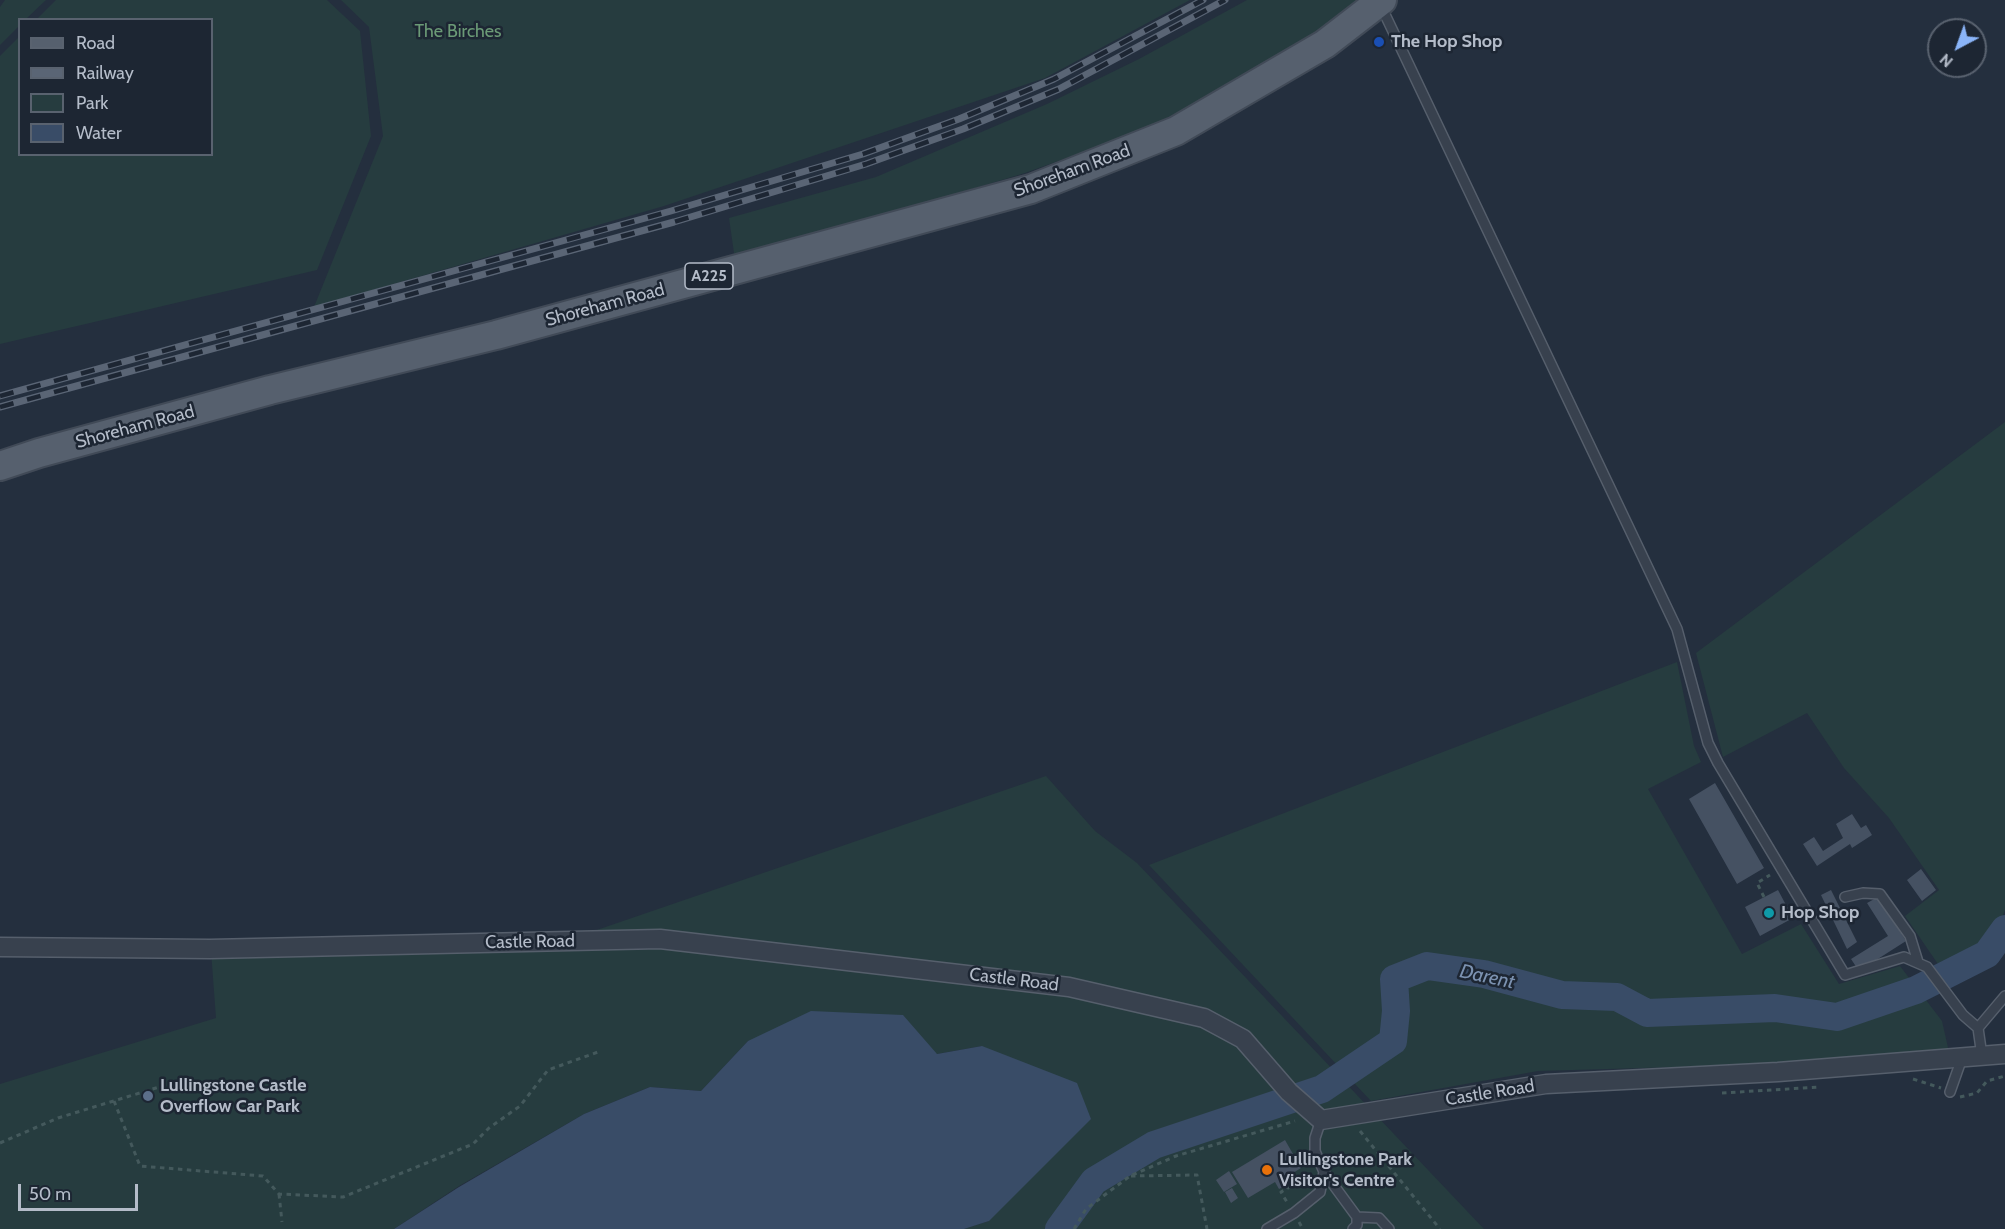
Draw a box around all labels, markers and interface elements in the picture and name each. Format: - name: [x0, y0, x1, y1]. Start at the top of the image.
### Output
- legend: [18, 18, 213, 156]
- north arrow: [1927, 18, 1987, 78]
- park label: The Birches: [414, 21, 502, 43]
- place label: The Hop Shop: [1391, 31, 1502, 53]
- text: Road: [76, 32, 115, 54]
- marker: The Hop Shop: [1372, 35, 1386, 49]
- text: N: [1936, 50, 1957, 71]
- text: Railway: [76, 62, 134, 84]
- text: Park: [76, 92, 108, 114]
- text: Water: [76, 122, 122, 144]
- street label: Shoreham Road: [1011, 140, 1133, 202]
- road number: A225: [685, 263, 733, 289]
- street label: Shoreham Road: [543, 279, 667, 331]
- street label: Shoreham Road: [73, 401, 197, 453]
- place label: Hop Shop: [1781, 902, 1859, 924]
- marker: Hop Shop: [1762, 906, 1776, 920]
- street label: Castle Road: [485, 930, 575, 954]
- water label: Darent: [1457, 959, 1517, 995]
- street label: Castle Road: [968, 964, 1060, 996]
- place label: Lullingstone Castle Overflow Car Park: [160, 1075, 307, 1118]
- street label: Castle Road: [1444, 1075, 1536, 1111]
- marker: Lullingstone Castle Overflow Car Park: [141, 1089, 155, 1103]
- place label: Lullingstone Park Visitor's Centre: [1279, 1149, 1412, 1192]
- marker: Lullingstone Park Visitor's Centre: [1260, 1163, 1274, 1177]
- scale bar: [21, 1172, 141, 1210]
- text: 50 m: [29, 1183, 71, 1205]

